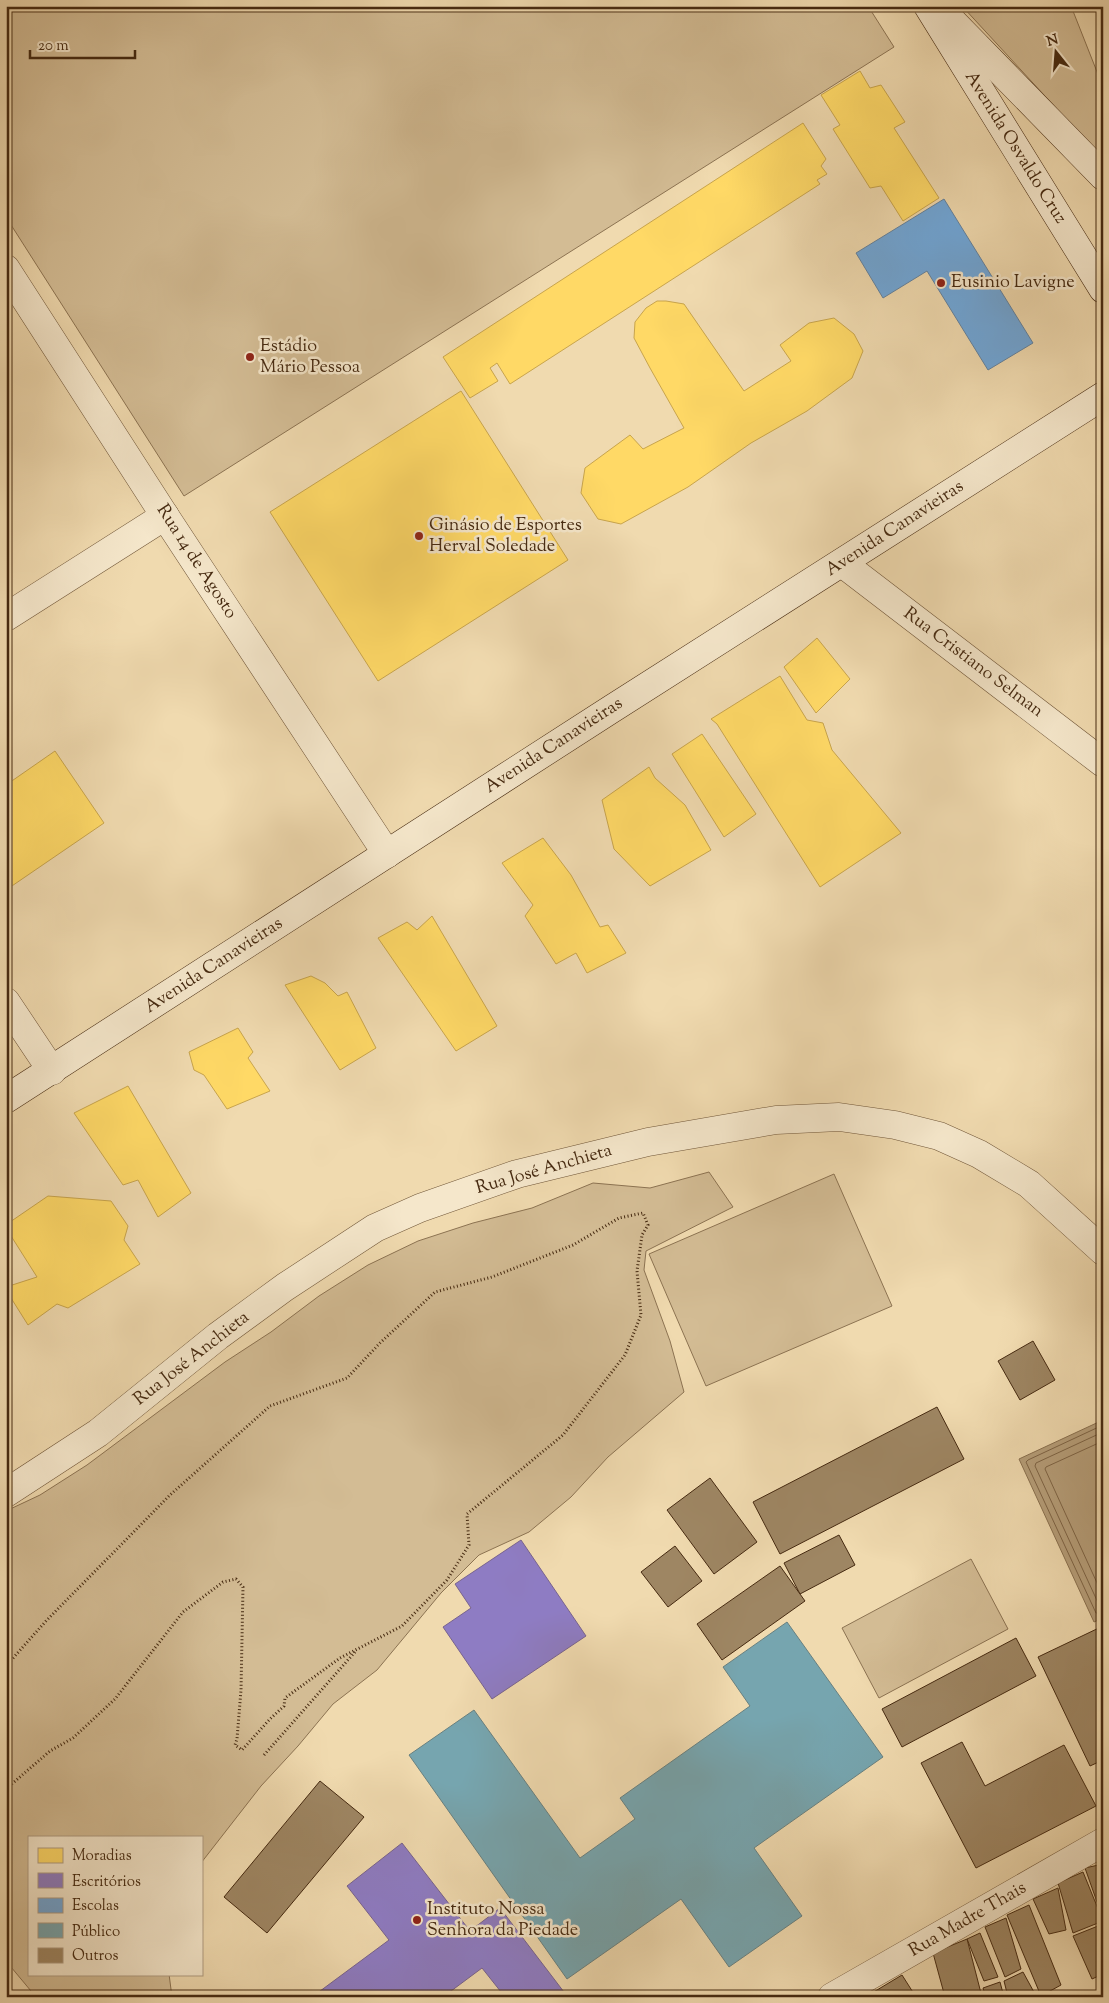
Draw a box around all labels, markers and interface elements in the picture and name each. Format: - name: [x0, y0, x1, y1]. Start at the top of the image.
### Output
- scale bar: [30, 28, 135, 60]
- north arrow: [1032, 28, 1082, 78]
- text: N: [1045, 30, 1061, 53]
- text: 20 m: [38, 36, 69, 57]
- street label: Avenida Osvaldo Cruz: [957, 67, 1073, 230]
- place label: Eusinio Lavigne: [951, 270, 1075, 296]
- marker: Eusinio Lavigne: [935, 277, 947, 289]
- place label: Estádio Mário Pessoa: [260, 334, 360, 381]
- marker: Estádio Mário Pessoa: [244, 351, 256, 363]
- street label: Avenida Canavieiras: [821, 475, 969, 583]
- street label: Rua 14 de Agosto: [149, 500, 243, 625]
- place label: Ginásio de Esportes Herval Soledade: [429, 513, 582, 560]
- marker: Ginásio de Esportes Herval Soledade: [413, 530, 425, 542]
- street label: Rua Cristiano Selman: [897, 602, 1049, 725]
- street label: Avenida Canavieiras: [480, 692, 628, 800]
- street label: Avenida Canavieiras: [140, 912, 288, 1020]
- street label: Rua José Anchieta: [473, 1138, 615, 1202]
- street label: Rua José Anchieta: [129, 1305, 255, 1413]
- legend: [28, 1836, 202, 1976]
- text: Moradias: [72, 1846, 132, 1867]
- text: Escritórios: [72, 1872, 141, 1893]
- street label: Rua Madre Thais: [904, 1876, 1032, 1964]
- text: Escolas: [72, 1896, 119, 1917]
- place label: Instituto Nossa Senhora da Piedade: [427, 1897, 578, 1944]
- marker: Instituto Nossa Senhora da Piedade: [411, 1914, 423, 1926]
- text: Público: [72, 1922, 120, 1943]
- text: Outros: [72, 1946, 118, 1967]

